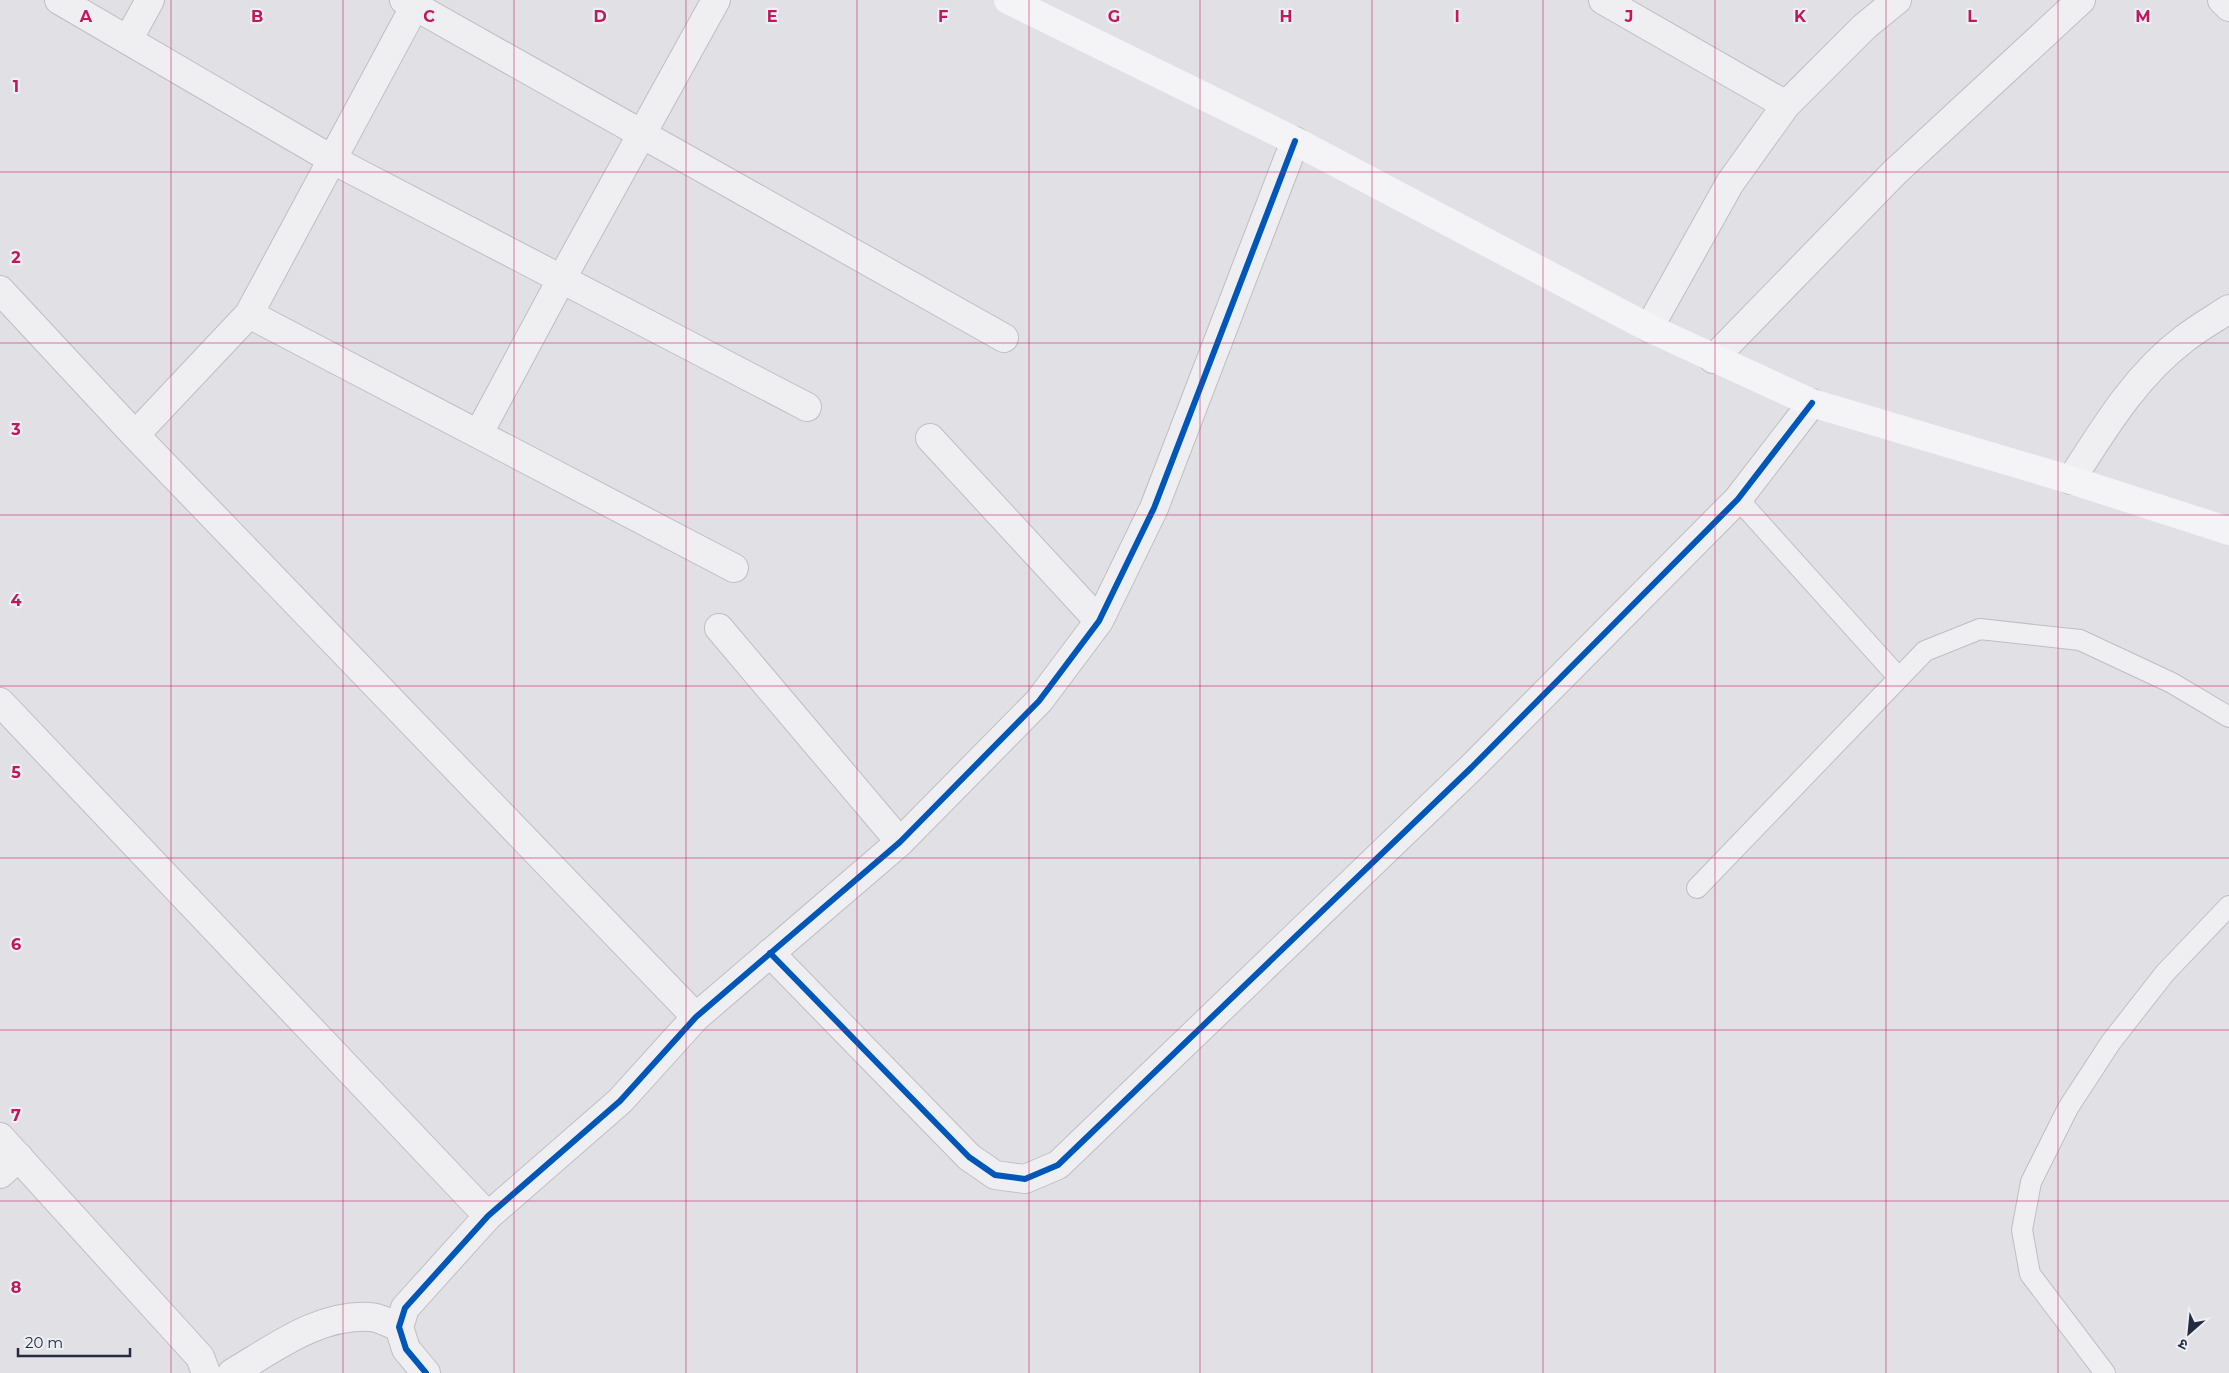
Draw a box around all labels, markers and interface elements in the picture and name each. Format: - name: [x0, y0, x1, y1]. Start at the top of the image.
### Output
- text: A: [79, 7, 93, 26]
- text: B: [251, 7, 263, 26]
- text: C: [423, 7, 435, 26]
- text: D: [593, 7, 607, 26]
- text: E: [767, 7, 777, 26]
- text: F: [938, 7, 948, 26]
- text: G: [1108, 7, 1120, 26]
- text: H: [1280, 7, 1292, 26]
- text: I: [1454, 7, 1460, 26]
- text: J: [1624, 7, 1633, 26]
- text: K: [1794, 7, 1807, 26]
- text: L: [1967, 7, 1977, 26]
- text: M: [2135, 7, 2151, 26]
- text: 1: [13, 77, 19, 96]
- text: 2: [11, 248, 21, 267]
- text: 3: [10, 420, 21, 439]
- text: 4: [10, 591, 22, 610]
- text: 5: [11, 763, 21, 782]
- text: 6: [11, 935, 21, 954]
- text: 7: [11, 1106, 21, 1125]
- text: 8: [11, 1278, 21, 1297]
- north arrow: [2164, 1308, 2214, 1358]
- scale bar: [18, 1326, 130, 1358]
- text: 20 m: [25, 1333, 63, 1352]
- text: उ: [2175, 1334, 2191, 1354]

